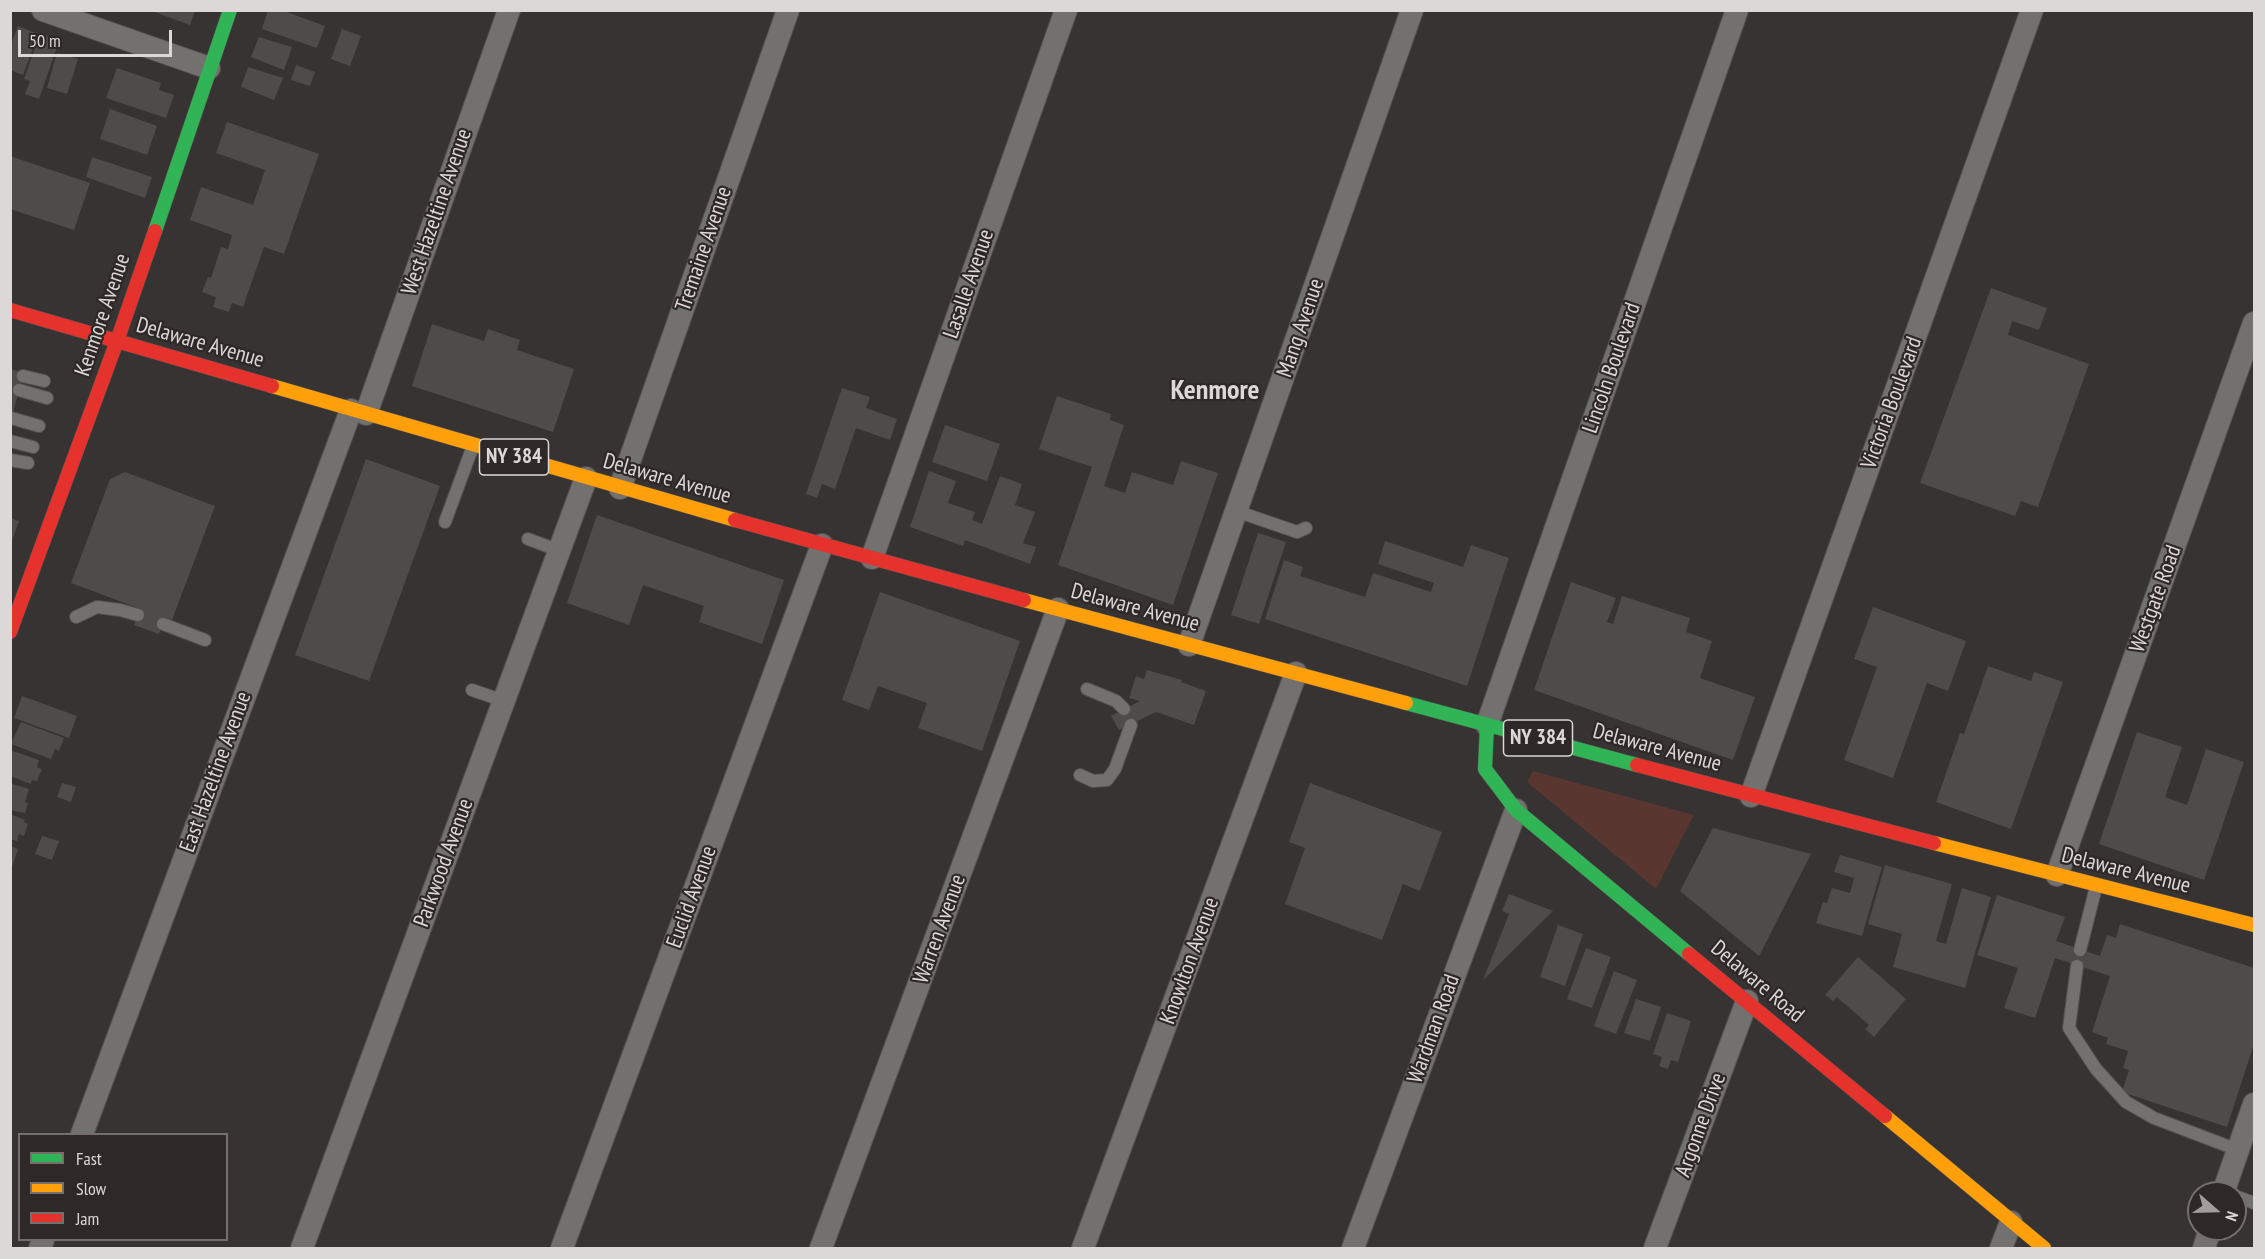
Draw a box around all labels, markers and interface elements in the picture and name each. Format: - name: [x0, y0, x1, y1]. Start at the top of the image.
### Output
- scale bar: [21, 18, 176, 56]
- text: 50 m: [29, 29, 61, 52]
- street label: West Hazeltine Avenue: [396, 126, 478, 298]
- street label: Tremaine Avenue: [670, 183, 738, 315]
- street label: Lasalle Avenue: [938, 226, 1000, 342]
- street label: Kenmore Avenue: [70, 250, 136, 380]
- street label: Mang Avenue: [1272, 275, 1330, 381]
- street label: Lincoln Boulevard: [1577, 299, 1647, 437]
- street label: Delaware Avenue: [133, 312, 267, 374]
- street label: Victoria Boulevard: [1856, 333, 1928, 473]
- district label: Kenmore: [1170, 374, 1260, 408]
- road number: NY 384: [480, 439, 548, 475]
- street label: Delaware Avenue: [600, 448, 734, 510]
- street label: Westgate Road: [2124, 542, 2188, 656]
- street label: Delaware Avenue: [1068, 578, 1202, 638]
- street label: East Hazeltine Avenue: [175, 688, 257, 856]
- street label: Delaware Avenue: [1590, 718, 1724, 778]
- road number: NY 384: [1504, 720, 1572, 756]
- street label: Parkwood Avenue: [409, 795, 479, 931]
- street label: Euclid Avenue: [661, 842, 723, 952]
- street label: Delaware Avenue: [2059, 842, 2193, 900]
- street label: Warren Avenue: [908, 871, 972, 987]
- street label: Knowlton Avenue: [1155, 894, 1225, 1028]
- street label: Delaware Road: [1705, 935, 1809, 1029]
- street label: Wardman Road: [1402, 971, 1466, 1087]
- street label: Argonne Drive: [1670, 1070, 1732, 1180]
- legend: [18, 1133, 228, 1241]
- text: Fast: [76, 1147, 102, 1170]
- text: Slow: [76, 1177, 106, 1200]
- north arrow: [2187, 1181, 2247, 1241]
- text: Jam: [76, 1207, 99, 1230]
- text: N: [2221, 1209, 2243, 1224]

